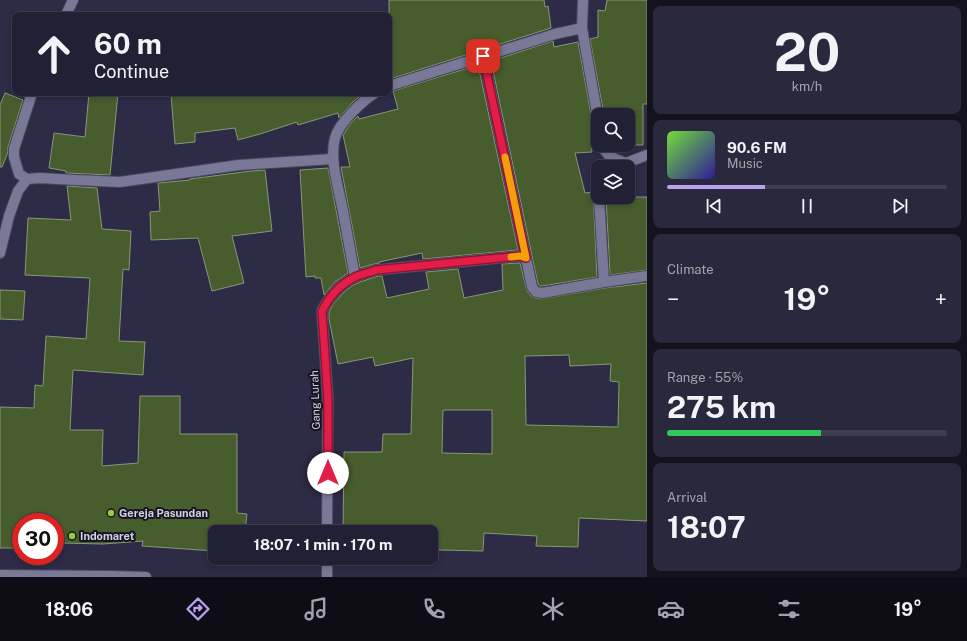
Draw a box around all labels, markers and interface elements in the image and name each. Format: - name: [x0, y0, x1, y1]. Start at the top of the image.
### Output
- text: 20: [774, 22, 840, 83]
- text: 60 m: [94, 27, 162, 60]
- icon: ahead: [28, 28, 80, 80]
- pin: [466, 39, 500, 73]
- icon: arrive: [472, 45, 494, 67]
- text: Continue: [94, 61, 169, 82]
- text: km/h: [792, 79, 822, 94]
- map controls: [591, 108, 635, 204]
- button: search: [591, 108, 635, 152]
- text: 90.6 FM: [727, 139, 787, 156]
- text: Music: [727, 156, 763, 171]
- button: layers: [591, 160, 635, 204]
- icon: previous: [703, 195, 725, 217]
- icon: pause: [796, 195, 818, 217]
- icon: next: [889, 195, 911, 217]
- text: Climate: [667, 262, 714, 277]
- text: 19°: [784, 281, 830, 317]
- text: −: [667, 286, 679, 312]
- text: +: [935, 286, 947, 312]
- street label: Gang Lurah: [308, 370, 322, 430]
- text: Range · 55%: [667, 370, 743, 385]
- text: 275 km: [667, 389, 776, 425]
- position arrow: [307, 452, 349, 494]
- text: Arrival: [667, 490, 707, 505]
- place label: Gereja Pasundan: [119, 507, 208, 519]
- marker: Gereja Pasundan: [106, 508, 116, 518]
- text: 18:07: [667, 509, 746, 545]
- speed limit sign: 30: [12, 513, 64, 565]
- place label: Indomaret: [80, 530, 135, 542]
- marker: Indomaret: [67, 531, 77, 541]
- text: 18:07 · 1 min · 170 m: [254, 536, 392, 553]
- icon: directions: [184, 595, 212, 623]
- icon: music: [302, 595, 330, 623]
- icon: phone: [420, 595, 448, 623]
- icon: climate: [539, 595, 567, 623]
- icon: car: [657, 595, 685, 623]
- icon: filters: [775, 595, 803, 623]
- text: 18:06: [45, 599, 93, 620]
- text: 19°: [894, 599, 922, 620]

